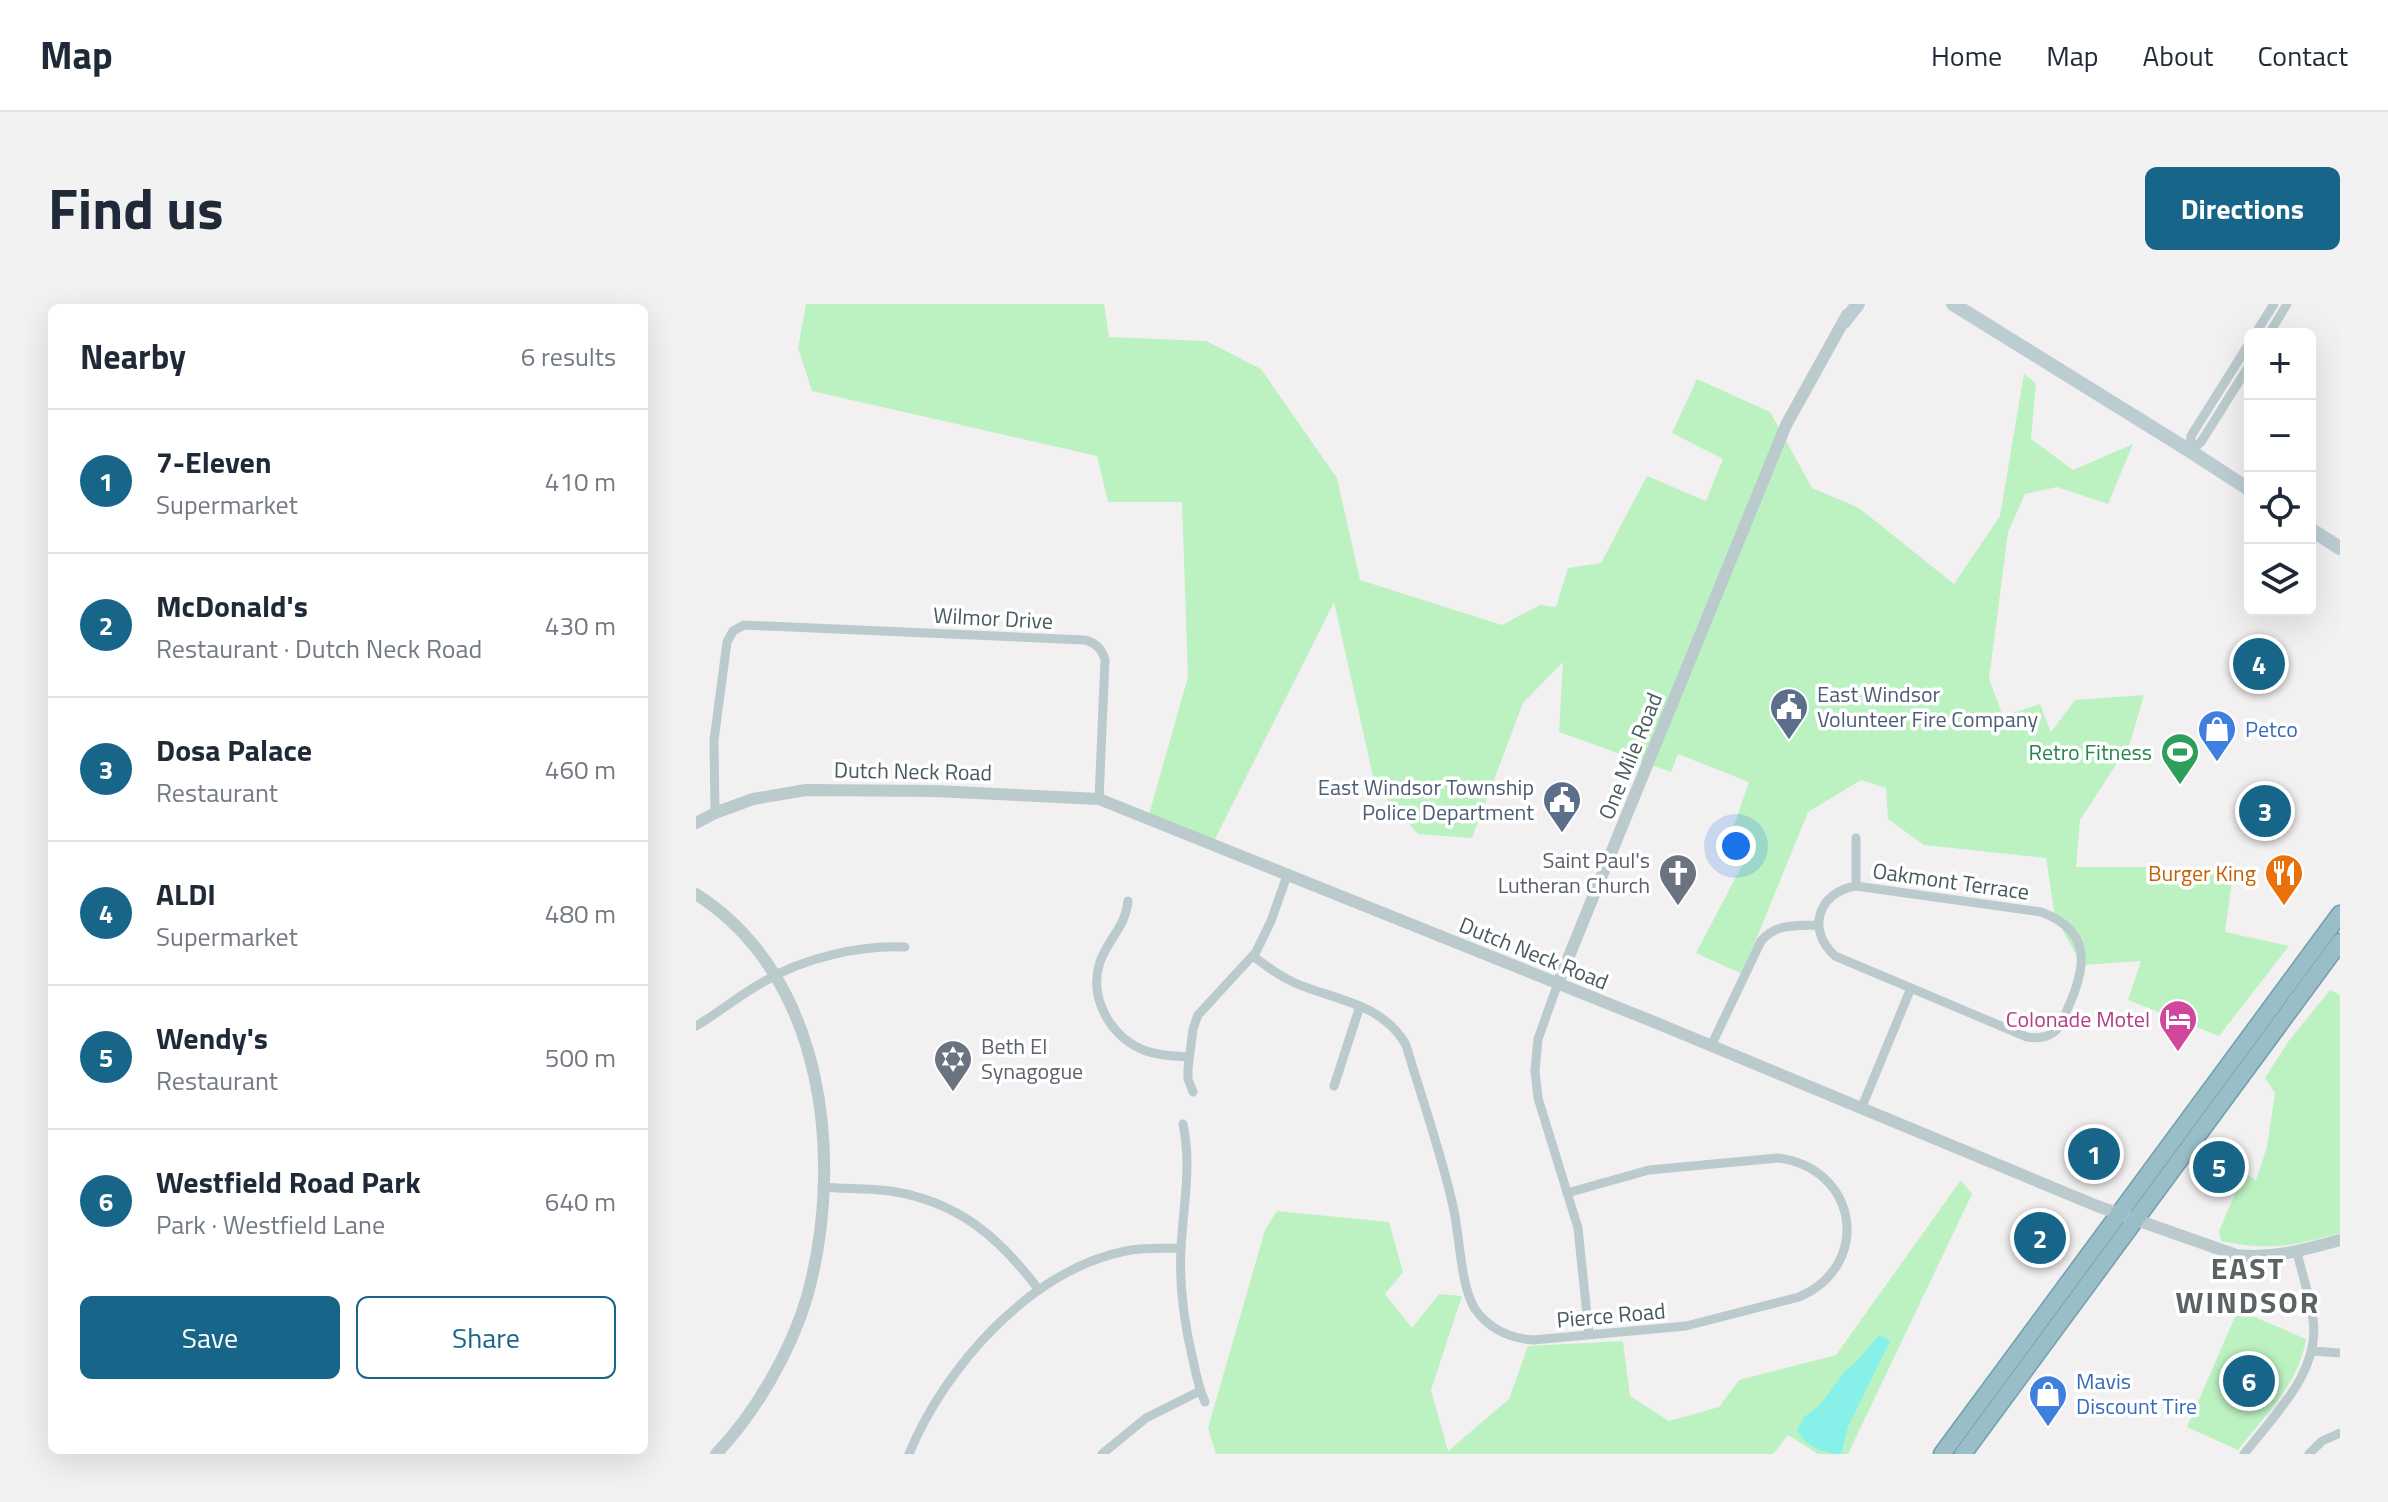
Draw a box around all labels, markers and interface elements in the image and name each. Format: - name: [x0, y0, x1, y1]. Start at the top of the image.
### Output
- text: Map: [40, 26, 113, 84]
- text: Home: [1931, 34, 2002, 77]
- text: Map: [2046, 34, 2099, 77]
- text: About: [2143, 34, 2213, 77]
- text: Contact: [2257, 34, 2348, 77]
- text: Find us: [48, 166, 224, 251]
- button: Directions: [2145, 167, 2340, 250]
- map controls: [2244, 328, 2316, 616]
- button: +: [2244, 328, 2316, 400]
- text: Nearby: [80, 330, 186, 382]
- text: 6 results: [521, 337, 616, 376]
- button: −: [2244, 400, 2316, 472]
- text: 7-Eleven: [156, 439, 272, 485]
- text: 1: [99, 462, 113, 501]
- text: 410 m: [545, 462, 616, 501]
- button: locate: [2244, 472, 2316, 544]
- text: Supermarket: [156, 485, 298, 524]
- button: layers: [2244, 544, 2316, 616]
- text: McDonald's: [156, 583, 308, 629]
- street label: Wilmor Drive: [932, 598, 1054, 638]
- text: 2: [99, 606, 113, 645]
- text: 430 m: [545, 606, 616, 645]
- text: Restaurant · Dutch Neck Road: [156, 629, 482, 668]
- pin: 4: [2233, 634, 2285, 694]
- place label: East Windsor Volunteer Fire Company: [1817, 677, 2038, 736]
- public building icon: East Windsor Volunteer Fire Company: [1768, 686, 1810, 741]
- street label: One Mile Road: [1589, 687, 1671, 825]
- shop icon: Petco: [2196, 708, 2238, 763]
- place label: Petco: [2245, 712, 2298, 746]
- text: Dosa Palace: [156, 727, 312, 773]
- sports icon: Retro Fitness: [2159, 731, 2201, 786]
- place label: Retro Fitness: [2029, 735, 2152, 769]
- text: 3: [99, 750, 113, 789]
- text: 460 m: [545, 750, 616, 789]
- street label: Dutch Neck Road: [834, 753, 992, 789]
- place label: East Windsor Township Police Department: [1318, 770, 1534, 829]
- text: Restaurant: [156, 773, 278, 812]
- public building icon: East Windsor Township Police Department: [1541, 779, 1583, 834]
- pin: 3: [2239, 781, 2291, 841]
- your location: [1716, 826, 1756, 866]
- place label: Saint Paul's Lutheran Church: [1498, 843, 1650, 902]
- church icon: Saint Paul's Lutheran Church: [1657, 852, 1699, 907]
- restaurant icon: Burger King: [2263, 852, 2305, 907]
- street label: Oakmont Terrace: [1870, 853, 2032, 909]
- place label: Burger King: [2148, 856, 2256, 890]
- text: ALDI: [156, 871, 216, 917]
- text: 4: [99, 894, 113, 933]
- text: 480 m: [545, 894, 616, 933]
- street label: Dutch Neck Road: [1454, 908, 1614, 998]
- text: Supermarket: [156, 917, 298, 956]
- hotel icon: Colonade Motel: [2157, 998, 2199, 1053]
- place label: Colonade Motel: [2006, 1002, 2150, 1036]
- text: Wendy's: [156, 1015, 268, 1061]
- place label: Beth El Synagogue: [981, 1029, 1083, 1088]
- text: 5: [99, 1038, 113, 1077]
- text: 500 m: [545, 1038, 616, 1077]
- synagogue icon: Beth El Synagogue: [932, 1038, 974, 1093]
- text: Restaurant: [156, 1061, 278, 1100]
- pin: 1: [2068, 1124, 2120, 1184]
- pin: 5: [2193, 1137, 2245, 1197]
- text: Westfield Road Park: [156, 1159, 421, 1205]
- text: 6: [99, 1182, 113, 1221]
- text: 640 m: [545, 1182, 616, 1221]
- text: Park · Westfield Lane: [156, 1205, 385, 1244]
- pin: 2: [2014, 1208, 2066, 1268]
- district label: EAST WINDSOR: [2176, 1245, 2320, 1325]
- street label: Pierce Road: [1555, 1293, 1667, 1337]
- button: Save: [80, 1296, 340, 1379]
- button: Share: [356, 1296, 616, 1379]
- pin: 6: [2223, 1351, 2275, 1411]
- place label: Mavis Discount Tire: [2076, 1364, 2197, 1423]
- shop icon: Mavis Discount Tire: [2027, 1373, 2069, 1428]

